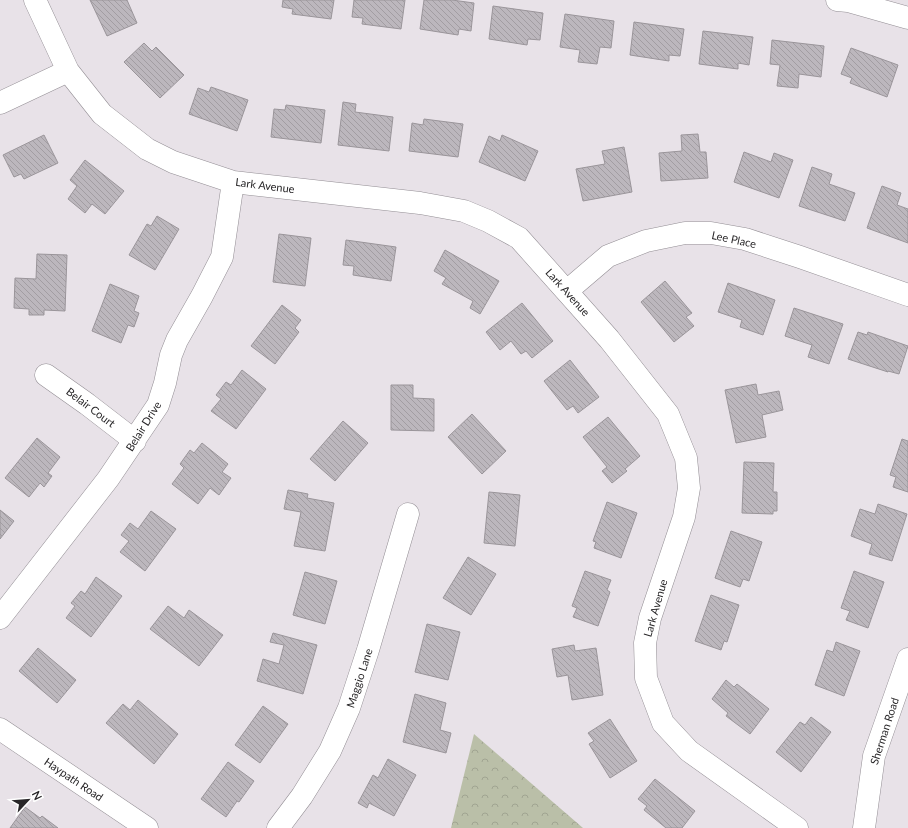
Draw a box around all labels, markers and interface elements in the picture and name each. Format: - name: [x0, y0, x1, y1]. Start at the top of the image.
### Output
- street label: Lark Avenue: [235, 175, 296, 195]
- street label: Lee Place: [711, 228, 758, 250]
- street label: Lark Avenue: [543, 266, 593, 319]
- street label: Belair Court: [64, 384, 118, 430]
- street label: Belair Drive: [123, 398, 164, 453]
- street label: Lark Avenue: [641, 577, 670, 638]
- street label: Maggio Lane: [343, 646, 375, 709]
- street label: Sherman Road: [867, 696, 901, 766]
- street label: Haypath Road: [42, 755, 106, 803]
- north arrow: [8, 780, 48, 820]
- text: N: [30, 789, 45, 802]

